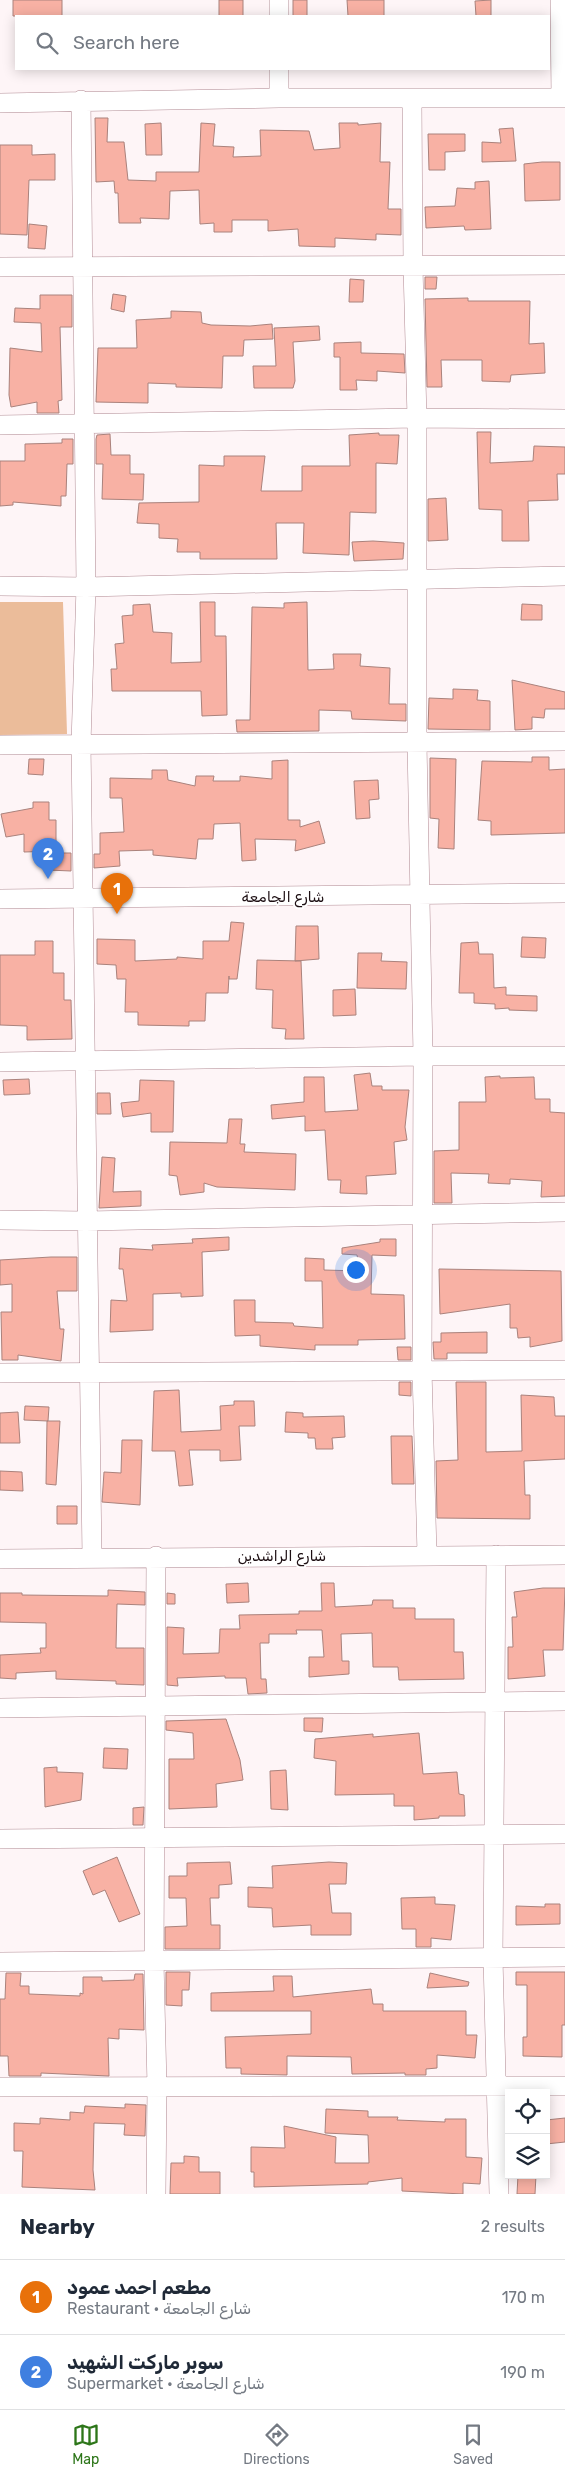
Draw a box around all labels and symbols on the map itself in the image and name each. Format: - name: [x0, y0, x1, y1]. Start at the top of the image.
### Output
- pin: 2: [32, 838, 64, 879]
- pin: 1: [101, 873, 133, 914]
- street label: شارع الجامعة: [242, 888, 324, 908]
- your location: [343, 1257, 369, 1283]
- street label: شارع الراشدين: [238, 1547, 326, 1567]

